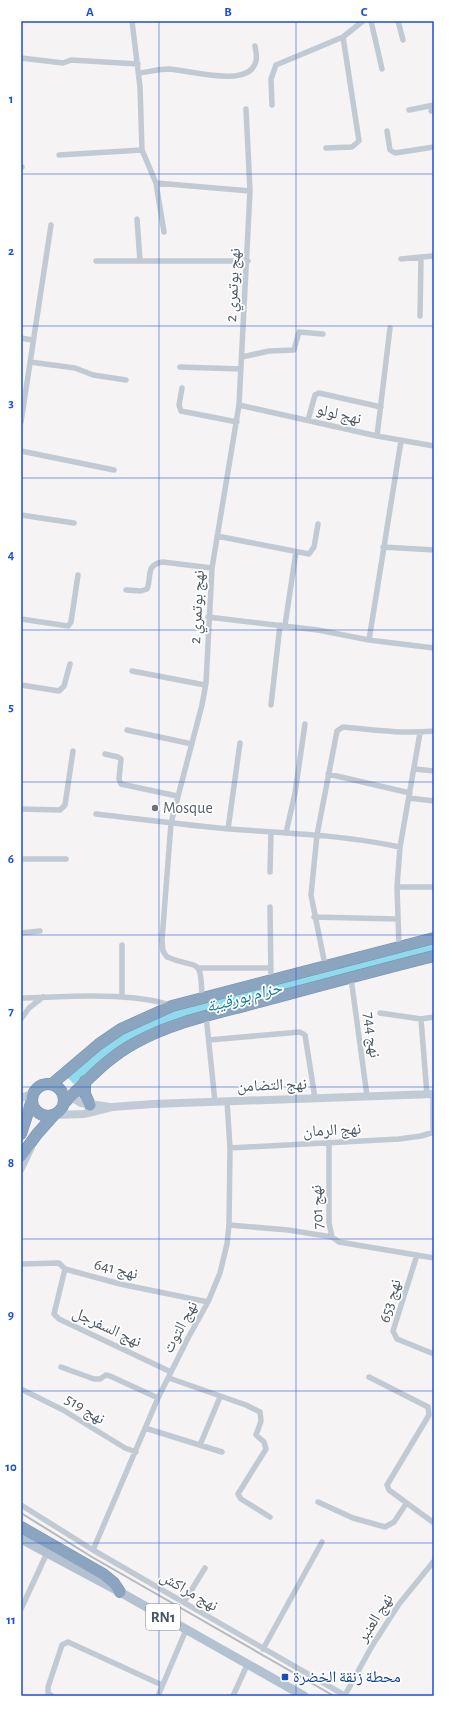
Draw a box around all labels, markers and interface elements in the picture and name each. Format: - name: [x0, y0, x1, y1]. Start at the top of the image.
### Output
- text: A: [86, 6, 94, 19]
- text: B: [224, 6, 232, 19]
- text: C: [361, 6, 368, 19]
- text: 1: [9, 93, 13, 106]
- text: 2: [8, 245, 14, 258]
- street label: نهج بوتمري 2: [223, 248, 247, 323]
- text: 3: [8, 397, 14, 410]
- street label: نهج لولو: [315, 401, 363, 429]
- text: 4: [8, 549, 15, 562]
- street label: نهج بوتمري 2: [187, 570, 211, 645]
- text: 5: [8, 701, 14, 714]
- place label: Mosque: [163, 800, 213, 816]
- marker: Mosque: [150, 803, 160, 813]
- text: 6: [8, 853, 14, 866]
- water label: حزام بورقيبة: [204, 978, 286, 1018]
- text: 7: [8, 1005, 14, 1018]
- street label: نهج 744: [359, 1011, 383, 1059]
- street label: نهج التضامن: [237, 1076, 307, 1096]
- street label: نهج الرمان: [303, 1120, 362, 1142]
- text: 8: [8, 1157, 14, 1170]
- street label: نهج 701: [308, 1184, 328, 1230]
- street label: نهج 641: [92, 1256, 139, 1284]
- street label: نهج 653: [376, 1277, 406, 1325]
- street label: نهج التوت: [160, 1298, 202, 1357]
- street label: نهج السفرجل: [69, 1304, 144, 1352]
- text: 9: [8, 1309, 14, 1322]
- street label: نهج 519: [61, 1391, 108, 1429]
- text: 10: [5, 1461, 17, 1474]
- street label: نهج مراكش: [156, 1568, 221, 1616]
- street label: نهج العنبر: [354, 1591, 398, 1647]
- road number: RN1: [146, 1604, 180, 1630]
- text: 11: [6, 1614, 16, 1627]
- place label: محطة زنقة الخضرة: [293, 1669, 401, 1686]
- marker: محطة زنقة الخضرة: [280, 1672, 290, 1682]

